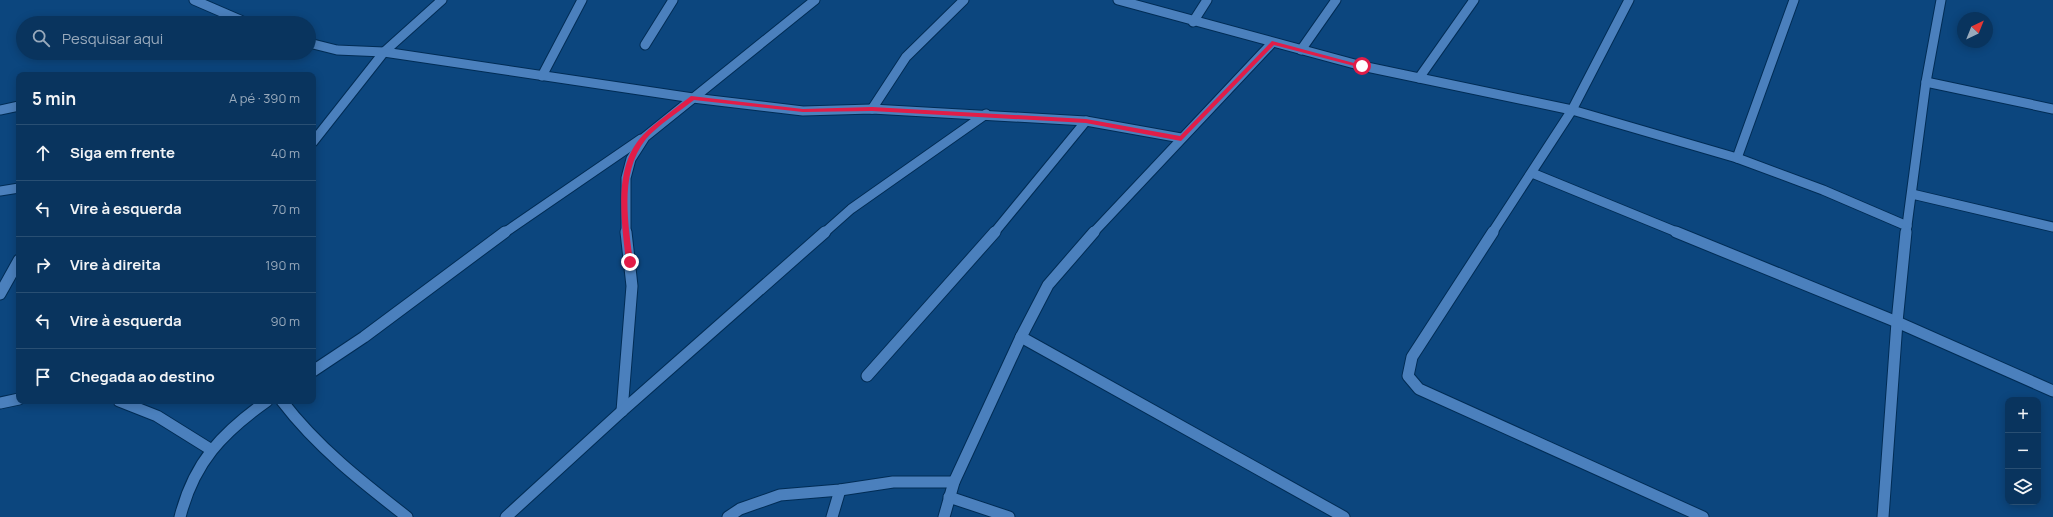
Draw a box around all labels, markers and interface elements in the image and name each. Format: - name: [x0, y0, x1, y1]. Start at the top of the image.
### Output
- north arrow: [1957, 12, 1993, 48]
- search box: [16, 16, 316, 60]
- icon: search: [30, 27, 52, 49]
- text: Pesquisar aqui: [62, 28, 163, 49]
- route start: [1353, 57, 1371, 75]
- text: 5 min: [32, 87, 76, 110]
- text: A pé · 390 m: [229, 89, 300, 107]
- icon: ahead: [32, 142, 54, 164]
- text: Siga em frente: [70, 142, 175, 163]
- text: 40 m: [271, 144, 300, 162]
- icon: left: [32, 198, 54, 220]
- text: Vire à esquerda: [70, 198, 182, 219]
- text: 70 m: [272, 200, 300, 218]
- route end: [621, 253, 639, 271]
- icon: right: [32, 254, 54, 276]
- text: Vire à direita: [70, 254, 161, 275]
- text: 190 m: [265, 256, 300, 274]
- icon: left: [32, 310, 54, 332]
- text: Vire à esquerda: [70, 310, 182, 331]
- text: 90 m: [270, 312, 300, 330]
- icon: arrive: [32, 366, 54, 388]
- text: Chegada ao destino: [70, 366, 215, 387]
- map controls: [2005, 397, 2041, 505]
- button: +: [2005, 397, 2041, 433]
- button: −: [2005, 433, 2041, 469]
- button: layers: [2005, 469, 2041, 505]

